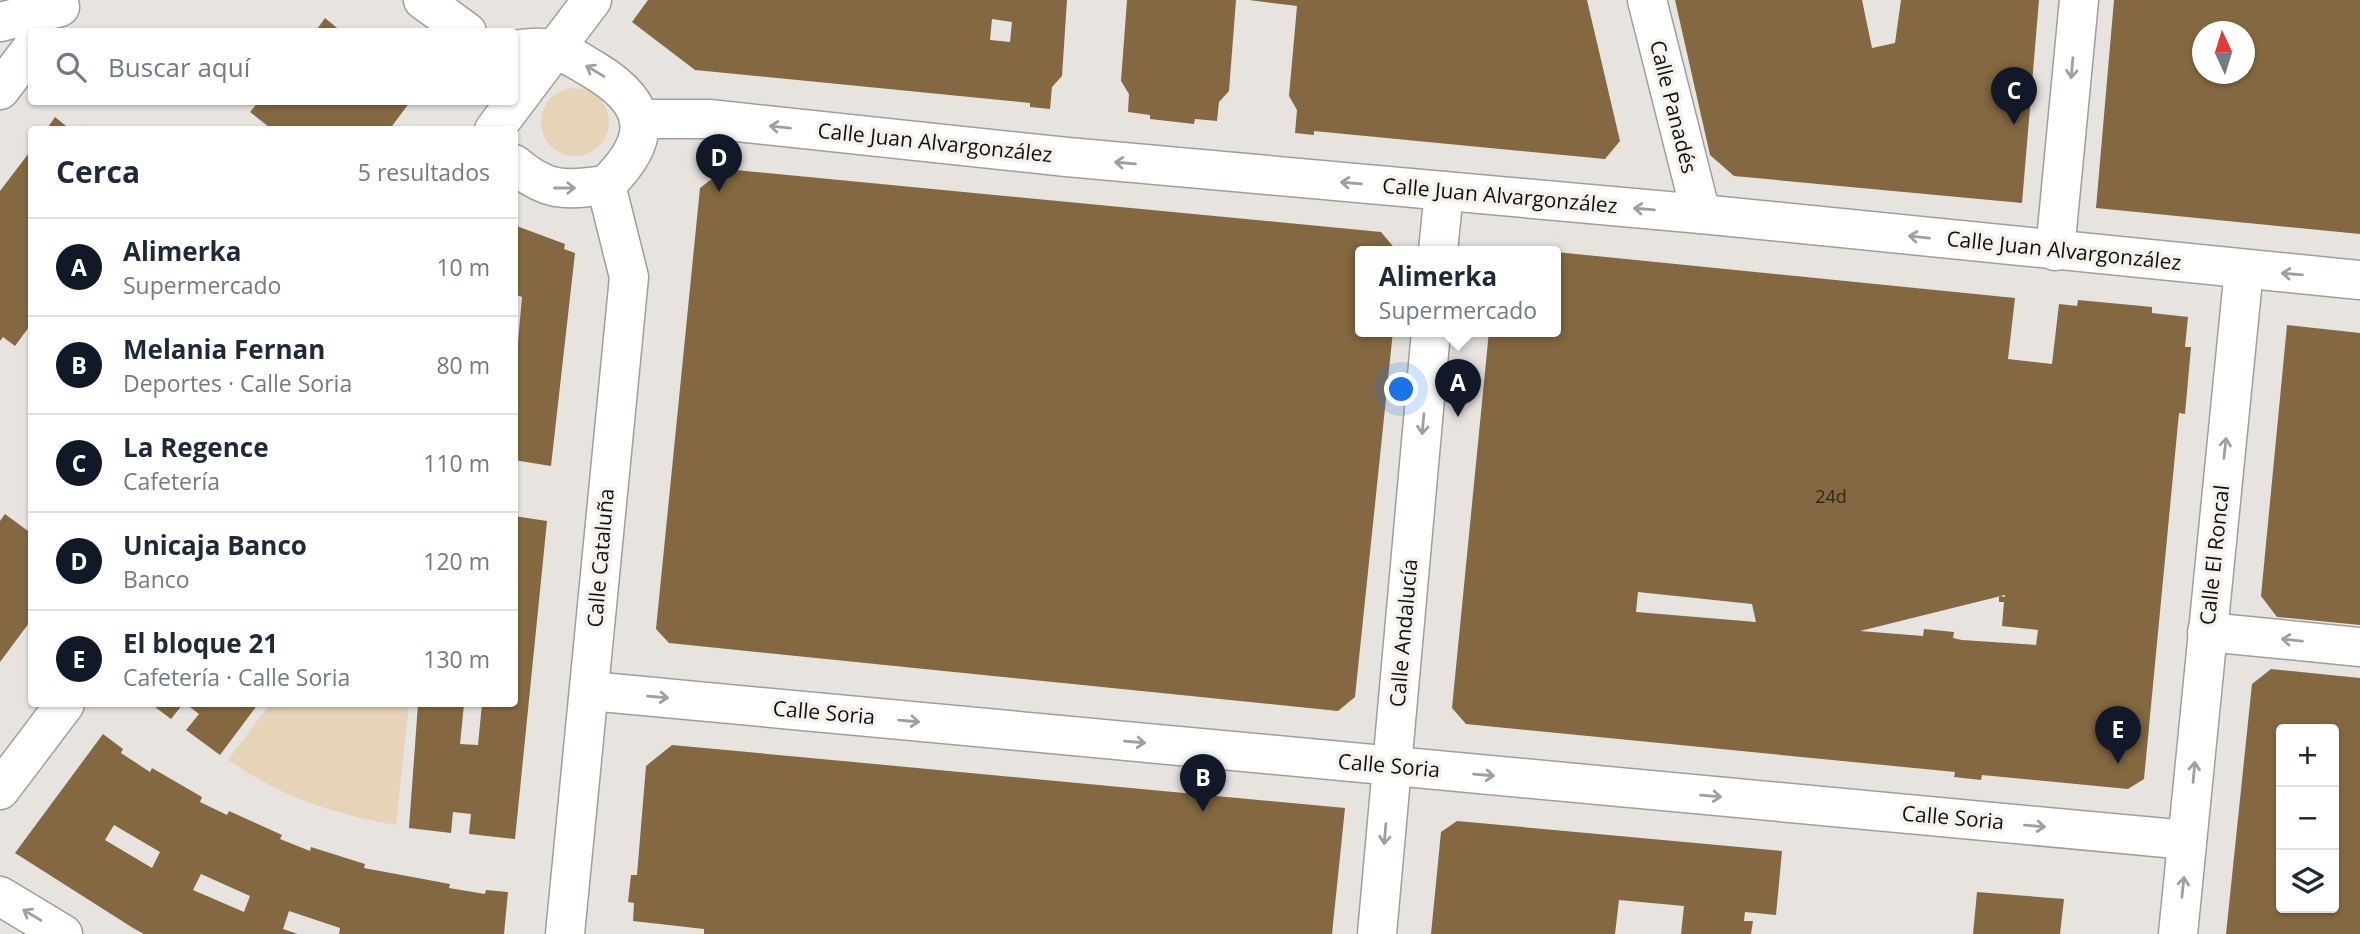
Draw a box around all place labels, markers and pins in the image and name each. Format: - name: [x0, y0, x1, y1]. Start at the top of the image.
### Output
- pin: C: [1991, 67, 2037, 125]
- pin: D: [696, 134, 742, 192]
- pin: A: [1435, 359, 1481, 417]
- pin: E: [2095, 706, 2141, 764]
- pin: B: [1180, 754, 1226, 812]

